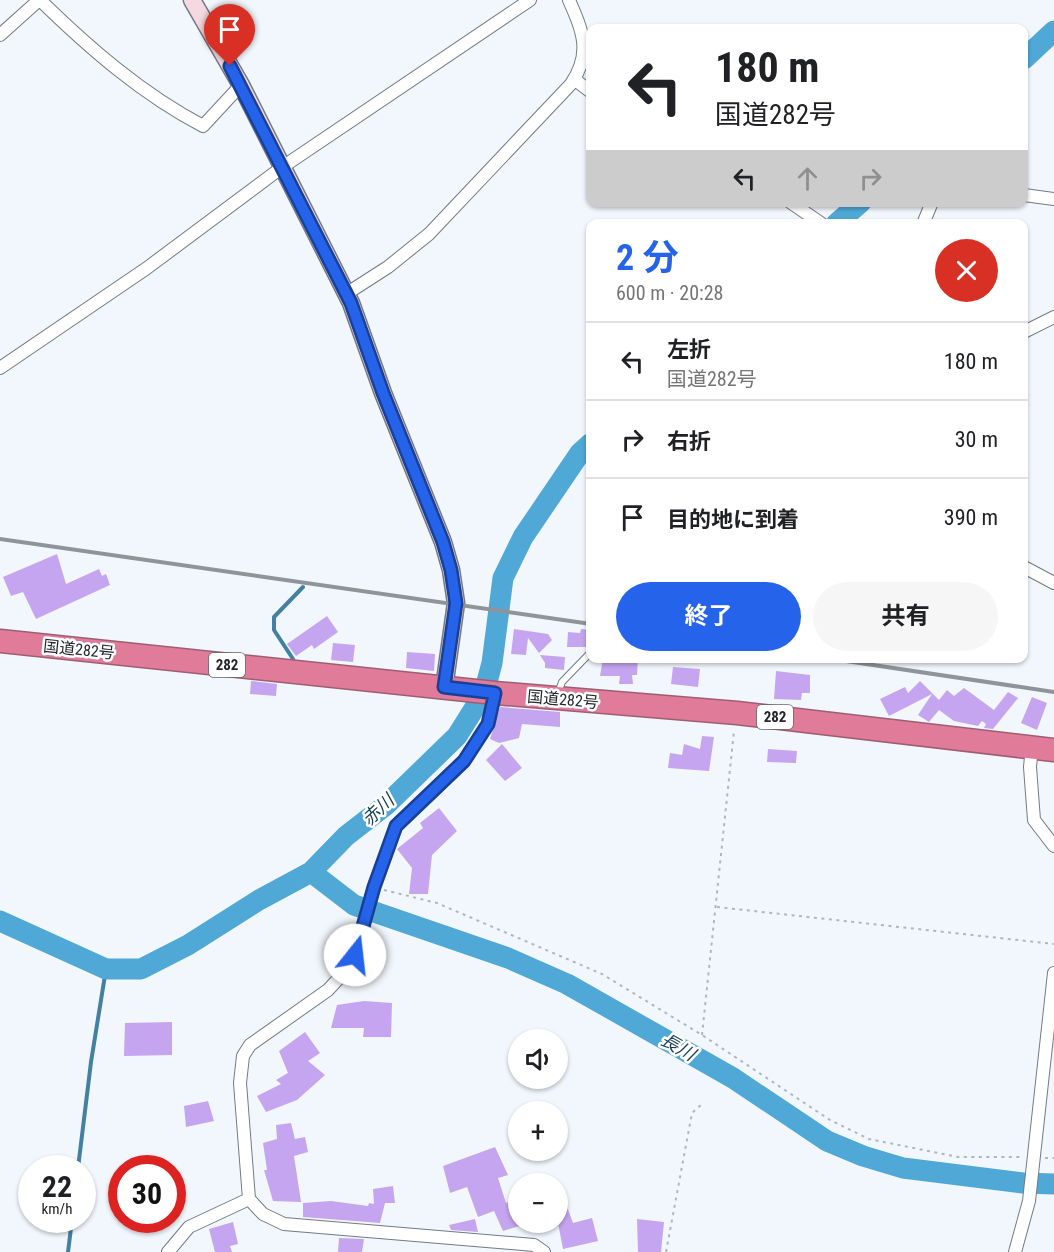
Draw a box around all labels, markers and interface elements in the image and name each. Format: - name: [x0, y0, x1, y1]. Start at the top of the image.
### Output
- pin: [204, 4, 255, 66]
- icon: arrive: [213, 13, 246, 46]
- text: 180 m: [715, 43, 820, 92]
- icon: left: [616, 48, 694, 126]
- text: 国道282号: [715, 99, 836, 131]
- icon: left: [728, 162, 761, 195]
- icon: ahead: [791, 162, 824, 195]
- icon: right: [854, 162, 887, 195]
- text: 2 分: [616, 237, 679, 279]
- button: close: [935, 239, 998, 302]
- text: 600 m · 20:28: [616, 281, 723, 305]
- text: 左折: [667, 337, 711, 362]
- icon: left: [616, 345, 649, 378]
- text: 180 m: [944, 349, 998, 374]
- text: 国道282号: [667, 367, 757, 391]
- icon: right: [616, 423, 649, 456]
- text: 30 m: [955, 427, 998, 452]
- text: 右折: [667, 429, 711, 454]
- icon: arrive: [616, 501, 649, 534]
- text: 390 m: [944, 505, 998, 530]
- text: 目的地に到着: [667, 507, 799, 532]
- button: 終了: [616, 582, 801, 651]
- button: 共有: [813, 582, 998, 651]
- street label: 国道282号: [42, 636, 116, 663]
- road number: 282: [209, 653, 245, 677]
- street label: 国道282号: [526, 687, 599, 712]
- road number: 282: [757, 705, 793, 729]
- water label: 赤川: [357, 788, 399, 830]
- position arrow: [323, 923, 387, 987]
- water label: 長川: [657, 1028, 701, 1066]
- map controls: [508, 1029, 568, 1233]
- button: sound: [508, 1029, 568, 1089]
- button: +: [508, 1101, 568, 1161]
- speed limit sign: 30: [108, 1155, 186, 1233]
- text: 22: [42, 1169, 72, 1204]
- button: −: [508, 1173, 568, 1233]
- text: km/h: [42, 1200, 72, 1218]

